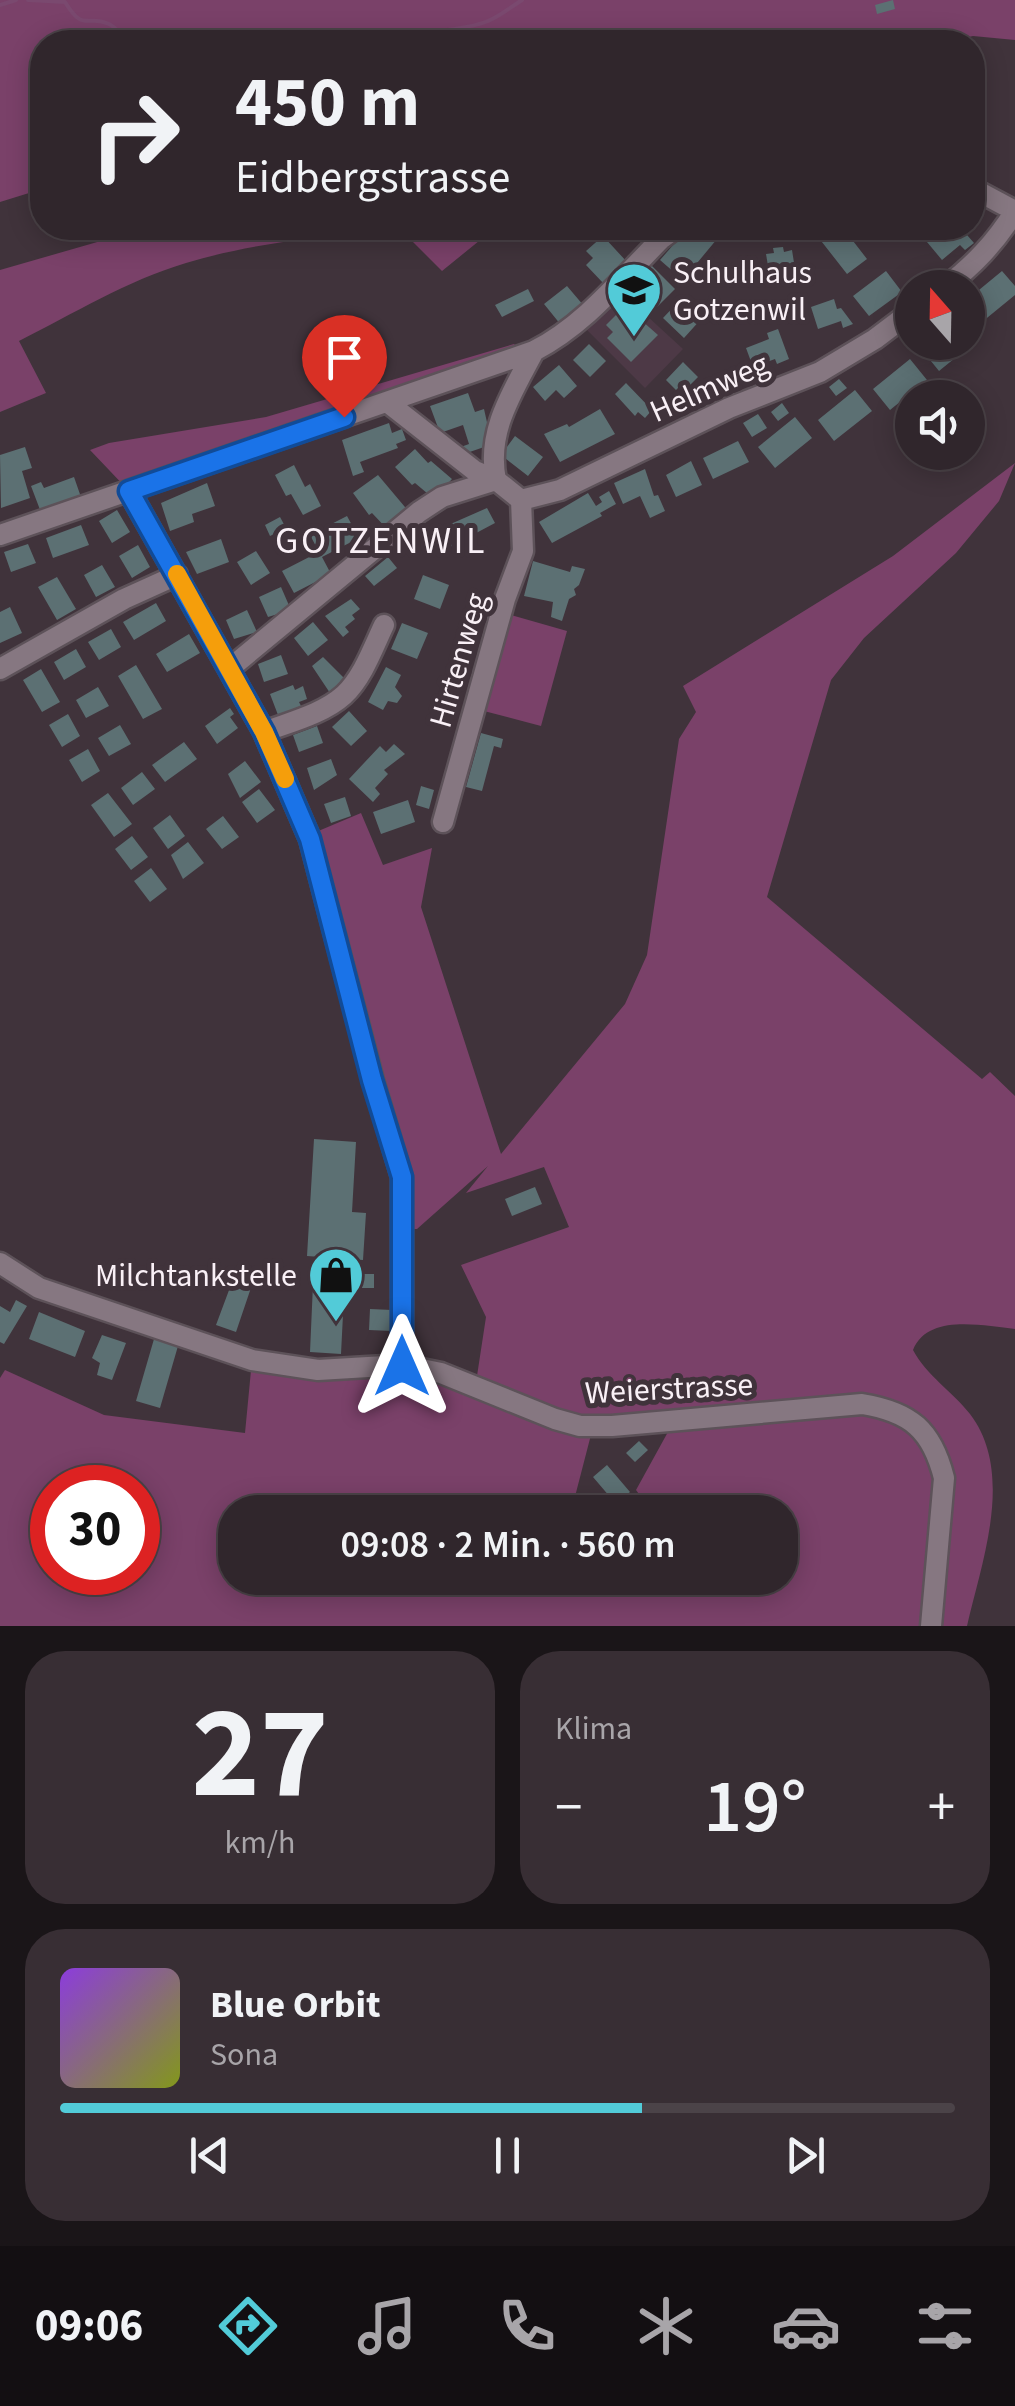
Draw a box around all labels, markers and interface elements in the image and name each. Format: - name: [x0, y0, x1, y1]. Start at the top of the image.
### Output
- text: 450 m: [235, 53, 420, 153]
- icon: right: [70, 70, 200, 200]
- text: Eidbergstrasse: [235, 146, 510, 210]
- place label: Schulhaus Gotzenwil: [673, 250, 812, 333]
- school or university icon: Schulhaus Gotzenwil: [604, 260, 664, 339]
- north arrow: [895, 270, 985, 360]
- map controls: [895, 270, 985, 470]
- pin: [302, 315, 387, 418]
- icon: arrive: [317, 330, 372, 385]
- street label: Helmweg: [642, 341, 776, 435]
- button: sound: [895, 380, 985, 470]
- district label: GOTZENWIL: [275, 514, 487, 568]
- street label: Hirtenweg: [418, 588, 500, 733]
- shop icon: Milchtankstelle: [306, 1245, 366, 1324]
- place label: Milchtankstelle: [95, 1253, 297, 1299]
- position arrow: [350, 1314, 454, 1418]
- street label: Weierstrasse: [584, 1362, 754, 1416]
- speed limit sign: 30: [30, 1465, 160, 1595]
- text: 09:08 · 2 Min. · 560 m: [341, 1518, 675, 1572]
- text: 27: [191, 1662, 329, 1847]
- text: Klima: [555, 1706, 632, 1752]
- text: 19°: [703, 1754, 807, 1861]
- text: −: [555, 1769, 582, 1847]
- text: +: [928, 1769, 955, 1847]
- text: km/h: [225, 1820, 295, 1866]
- text: Blue Orbit: [210, 1978, 381, 2032]
- text: Sona: [210, 2032, 278, 2078]
- icon: previous: [182, 2128, 237, 2183]
- icon: pause: [480, 2128, 535, 2183]
- icon: next: [778, 2128, 833, 2183]
- icon: directions: [213, 2291, 283, 2361]
- icon: music: [352, 2291, 422, 2361]
- icon: phone: [492, 2291, 562, 2361]
- icon: climate: [631, 2291, 701, 2361]
- icon: car: [771, 2291, 841, 2361]
- icon: filters: [910, 2291, 980, 2361]
- text: 09:06: [35, 2294, 143, 2358]

